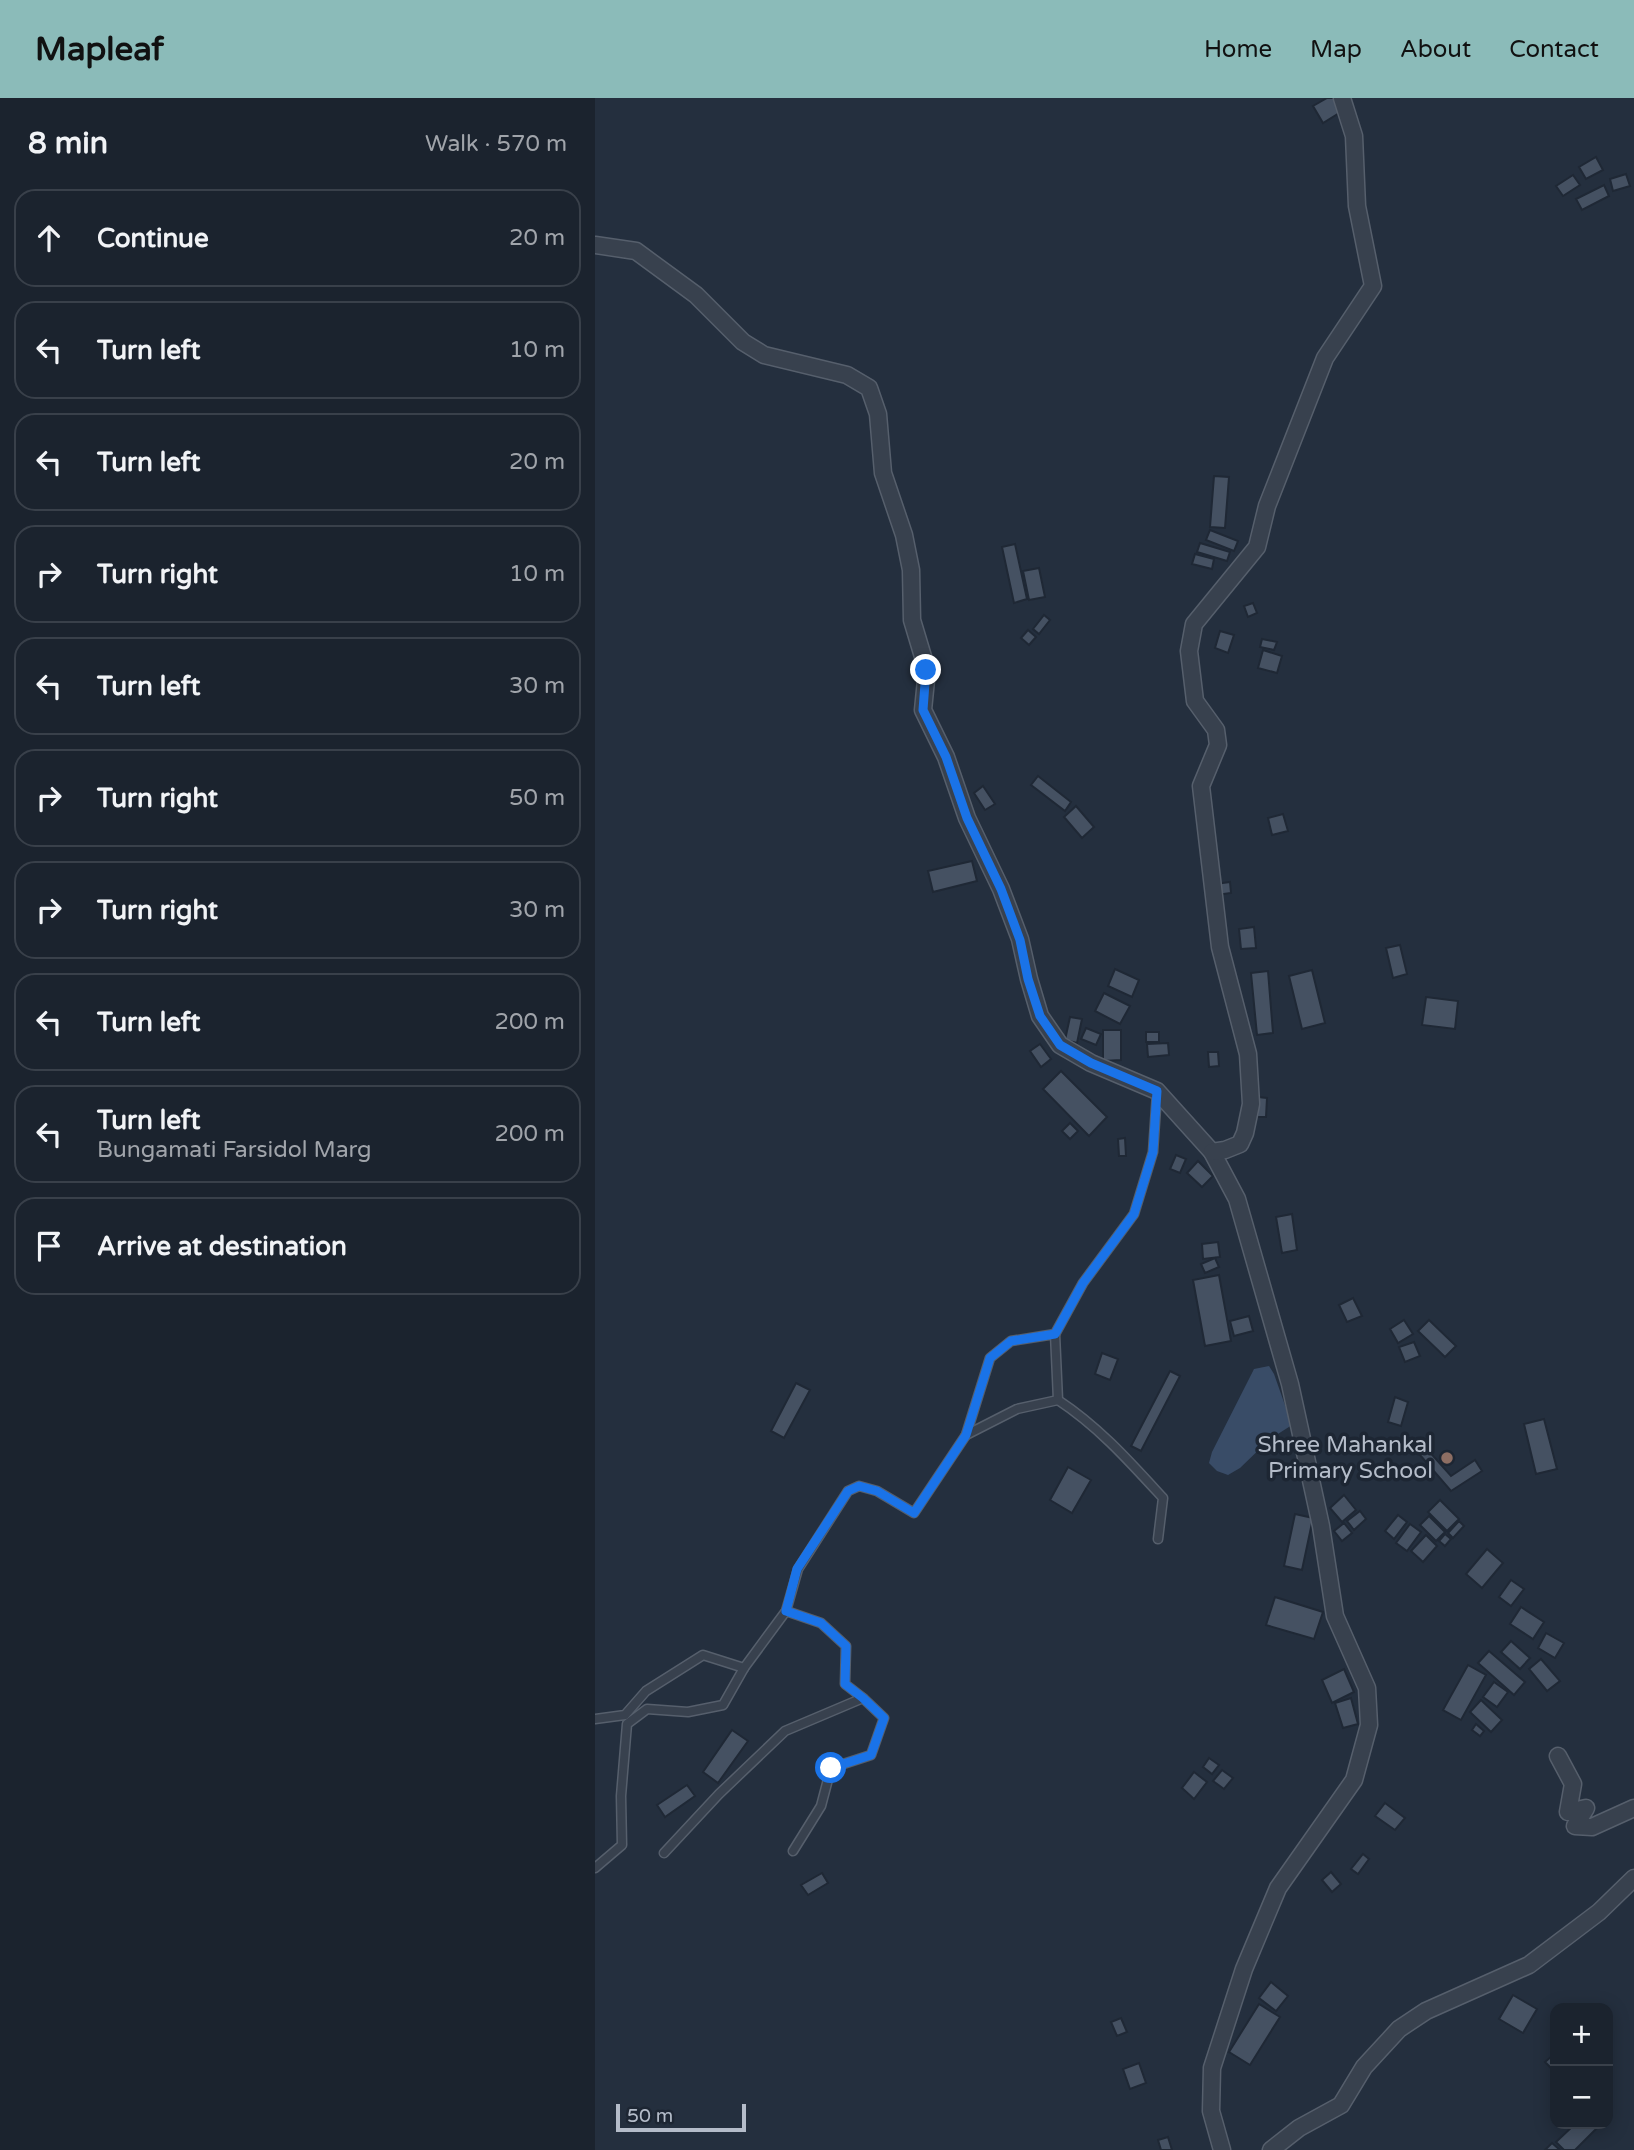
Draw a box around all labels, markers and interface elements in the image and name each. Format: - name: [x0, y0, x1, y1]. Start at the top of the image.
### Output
- text: Mapleaf: [35, 30, 164, 69]
- text: Home: [1204, 35, 1272, 64]
- text: Map: [1310, 35, 1362, 64]
- text: About: [1400, 35, 1471, 64]
- text: Contact: [1509, 35, 1599, 64]
- text: 8 min: [28, 125, 108, 162]
- text: Walk · 570 m: [425, 130, 567, 158]
- icon: ahead: [30, 219, 68, 257]
- text: Continue: [97, 223, 209, 254]
- text: 20 m: [509, 224, 565, 252]
- icon: left: [30, 331, 68, 369]
- text: Turn left: [97, 335, 200, 366]
- text: 10 m: [509, 336, 565, 364]
- icon: left: [30, 443, 68, 481]
- text: Turn left: [97, 447, 200, 478]
- text: 20 m: [509, 448, 565, 476]
- icon: right: [30, 555, 68, 593]
- text: Turn right: [97, 559, 218, 590]
- text: 10 m: [509, 560, 565, 588]
- route end: [910, 654, 941, 685]
- icon: left: [30, 667, 68, 705]
- text: Turn left: [97, 671, 200, 702]
- text: 30 m: [509, 672, 565, 700]
- icon: right: [30, 779, 68, 817]
- text: Turn right: [97, 783, 218, 814]
- text: 50 m: [509, 784, 565, 812]
- icon: right: [30, 891, 68, 929]
- text: Turn right: [97, 895, 218, 926]
- text: 30 m: [509, 896, 565, 924]
- icon: left: [30, 1003, 68, 1041]
- text: Turn left: [97, 1007, 200, 1038]
- text: 200 m: [495, 1008, 565, 1036]
- text: Turn left: [97, 1105, 200, 1136]
- icon: left: [30, 1115, 68, 1153]
- text: 200 m: [495, 1120, 565, 1148]
- text: Bungamati Farsidol Marg: [97, 1136, 372, 1164]
- icon: arrive: [30, 1227, 68, 1265]
- text: Arrive at destination: [97, 1231, 347, 1262]
- place label: Shree Mahankal Primary School: [1257, 1431, 1433, 1485]
- marker: Shree Mahankal Primary School: [1439, 1450, 1455, 1466]
- route start: [815, 1752, 846, 1783]
- map controls: [1550, 2003, 1613, 2129]
- button: +: [1550, 2003, 1613, 2066]
- button: −: [1550, 2066, 1613, 2129]
- scale bar: [616, 2101, 745, 2133]
- text: 50 m: [627, 2105, 673, 2127]

